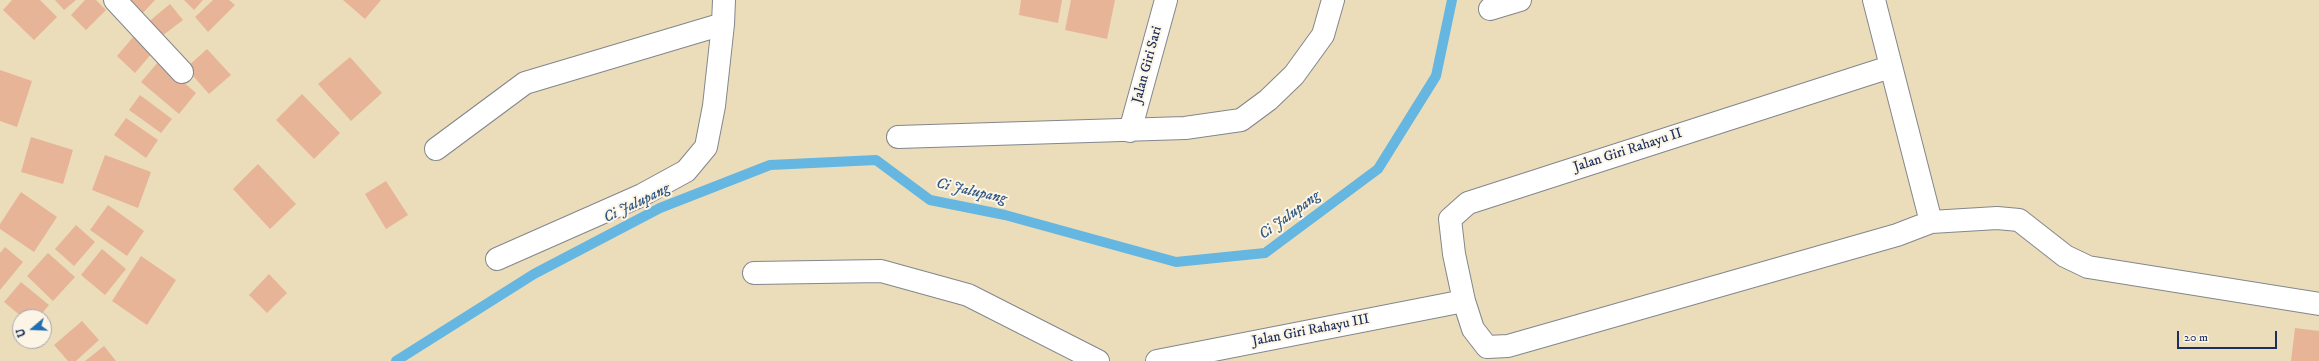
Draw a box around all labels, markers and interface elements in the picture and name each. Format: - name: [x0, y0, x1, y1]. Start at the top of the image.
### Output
- street label: Jalan Giri Sari: [1130, 25, 1166, 105]
- street label: Jalan Giri Rahayu II: [1572, 125, 1684, 177]
- water label: Ci Jalupang: [934, 175, 1008, 209]
- water label: Ci Jalupang: [601, 180, 673, 228]
- water label: Ci Jalupang: [1256, 188, 1324, 244]
- north arrow: [12, 309, 52, 349]
- street label: Jalan Giri Rahayu III: [1251, 311, 1371, 351]
- scale bar: [2179, 323, 2279, 349]
- text: U: [14, 326, 30, 339]
- text: 20 m: [2184, 330, 2208, 345]

